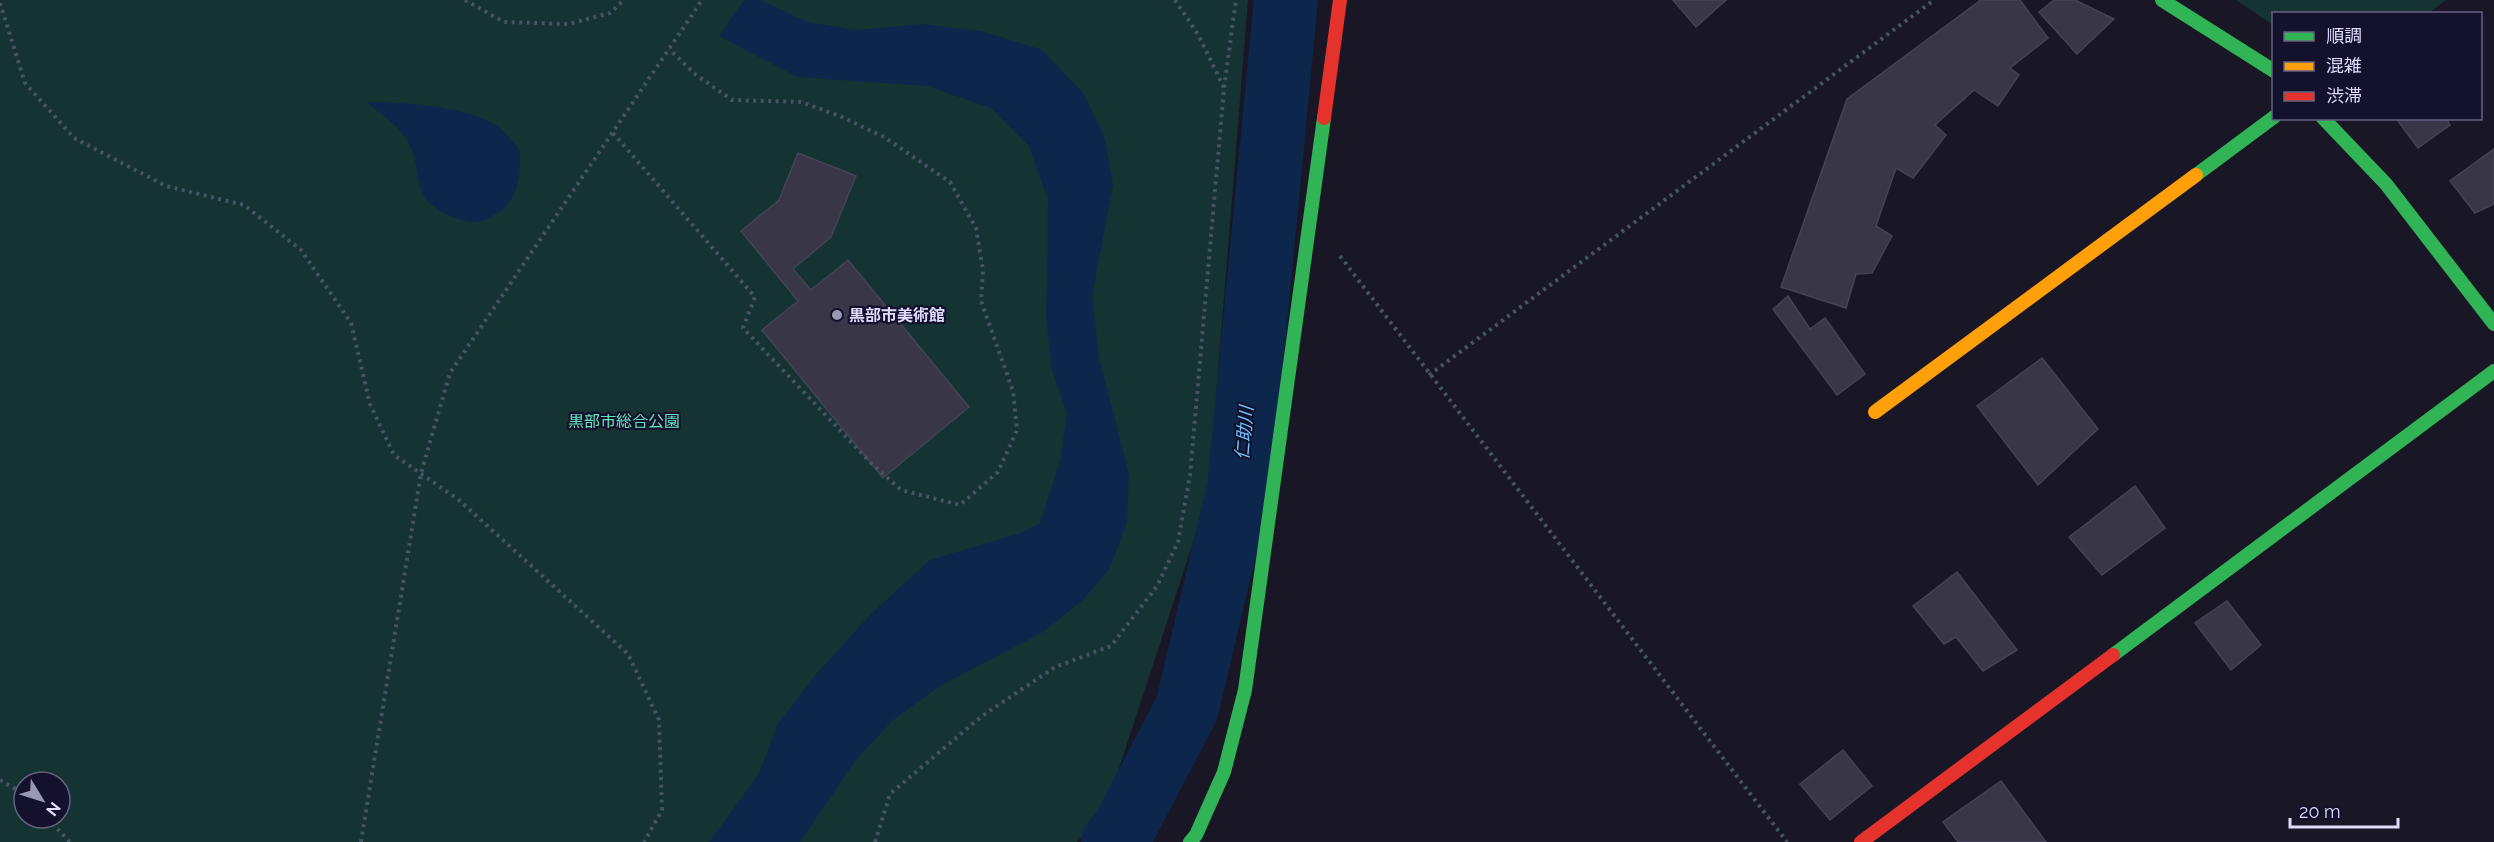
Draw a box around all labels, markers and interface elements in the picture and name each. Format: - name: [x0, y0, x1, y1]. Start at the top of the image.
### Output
- legend: [2272, 12, 2482, 120]
- text: 順調: [2326, 25, 2362, 46]
- text: 混雑: [2326, 55, 2362, 76]
- text: 渋滞: [2326, 85, 2362, 106]
- place label: 黒部市美術館: [849, 306, 945, 325]
- marker: 黒部市美術館: [830, 308, 844, 322]
- water label: 仁助川: [1231, 403, 1257, 461]
- park label: 黒部市総合公園: [568, 412, 680, 431]
- north arrow: [12, 770, 72, 830]
- scale bar: [2290, 791, 2398, 829]
- text: N: [42, 798, 65, 820]
- text: 20 m: [2299, 801, 2341, 822]

